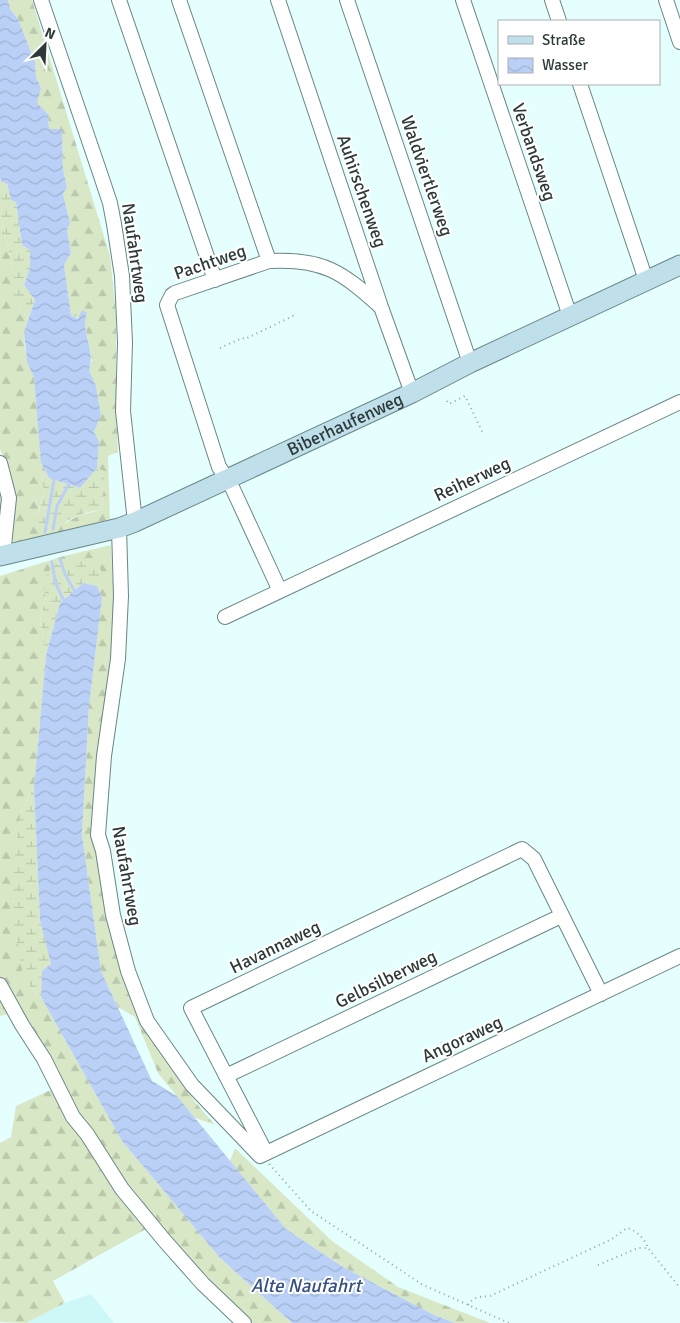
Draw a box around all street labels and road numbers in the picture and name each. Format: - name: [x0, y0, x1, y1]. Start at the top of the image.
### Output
- street label: Verbandsweg: [507, 100, 561, 204]
- street label: Waldviertlerweg: [396, 113, 458, 239]
- street label: Auhirschenweg: [332, 132, 392, 250]
- street label: Naufahrtweg: [117, 202, 153, 304]
- street label: Pachtweg: [171, 239, 249, 285]
- street label: Biberhaufenweg: [283, 388, 407, 461]
- street label: Reiherweg: [430, 452, 514, 506]
- street label: Naufahrtweg: [107, 824, 147, 928]
- street label: Havannaweg: [226, 916, 324, 978]
- street label: Gelbsilberweg: [332, 945, 440, 1013]
- street label: Angoraweg: [418, 1011, 506, 1067]

